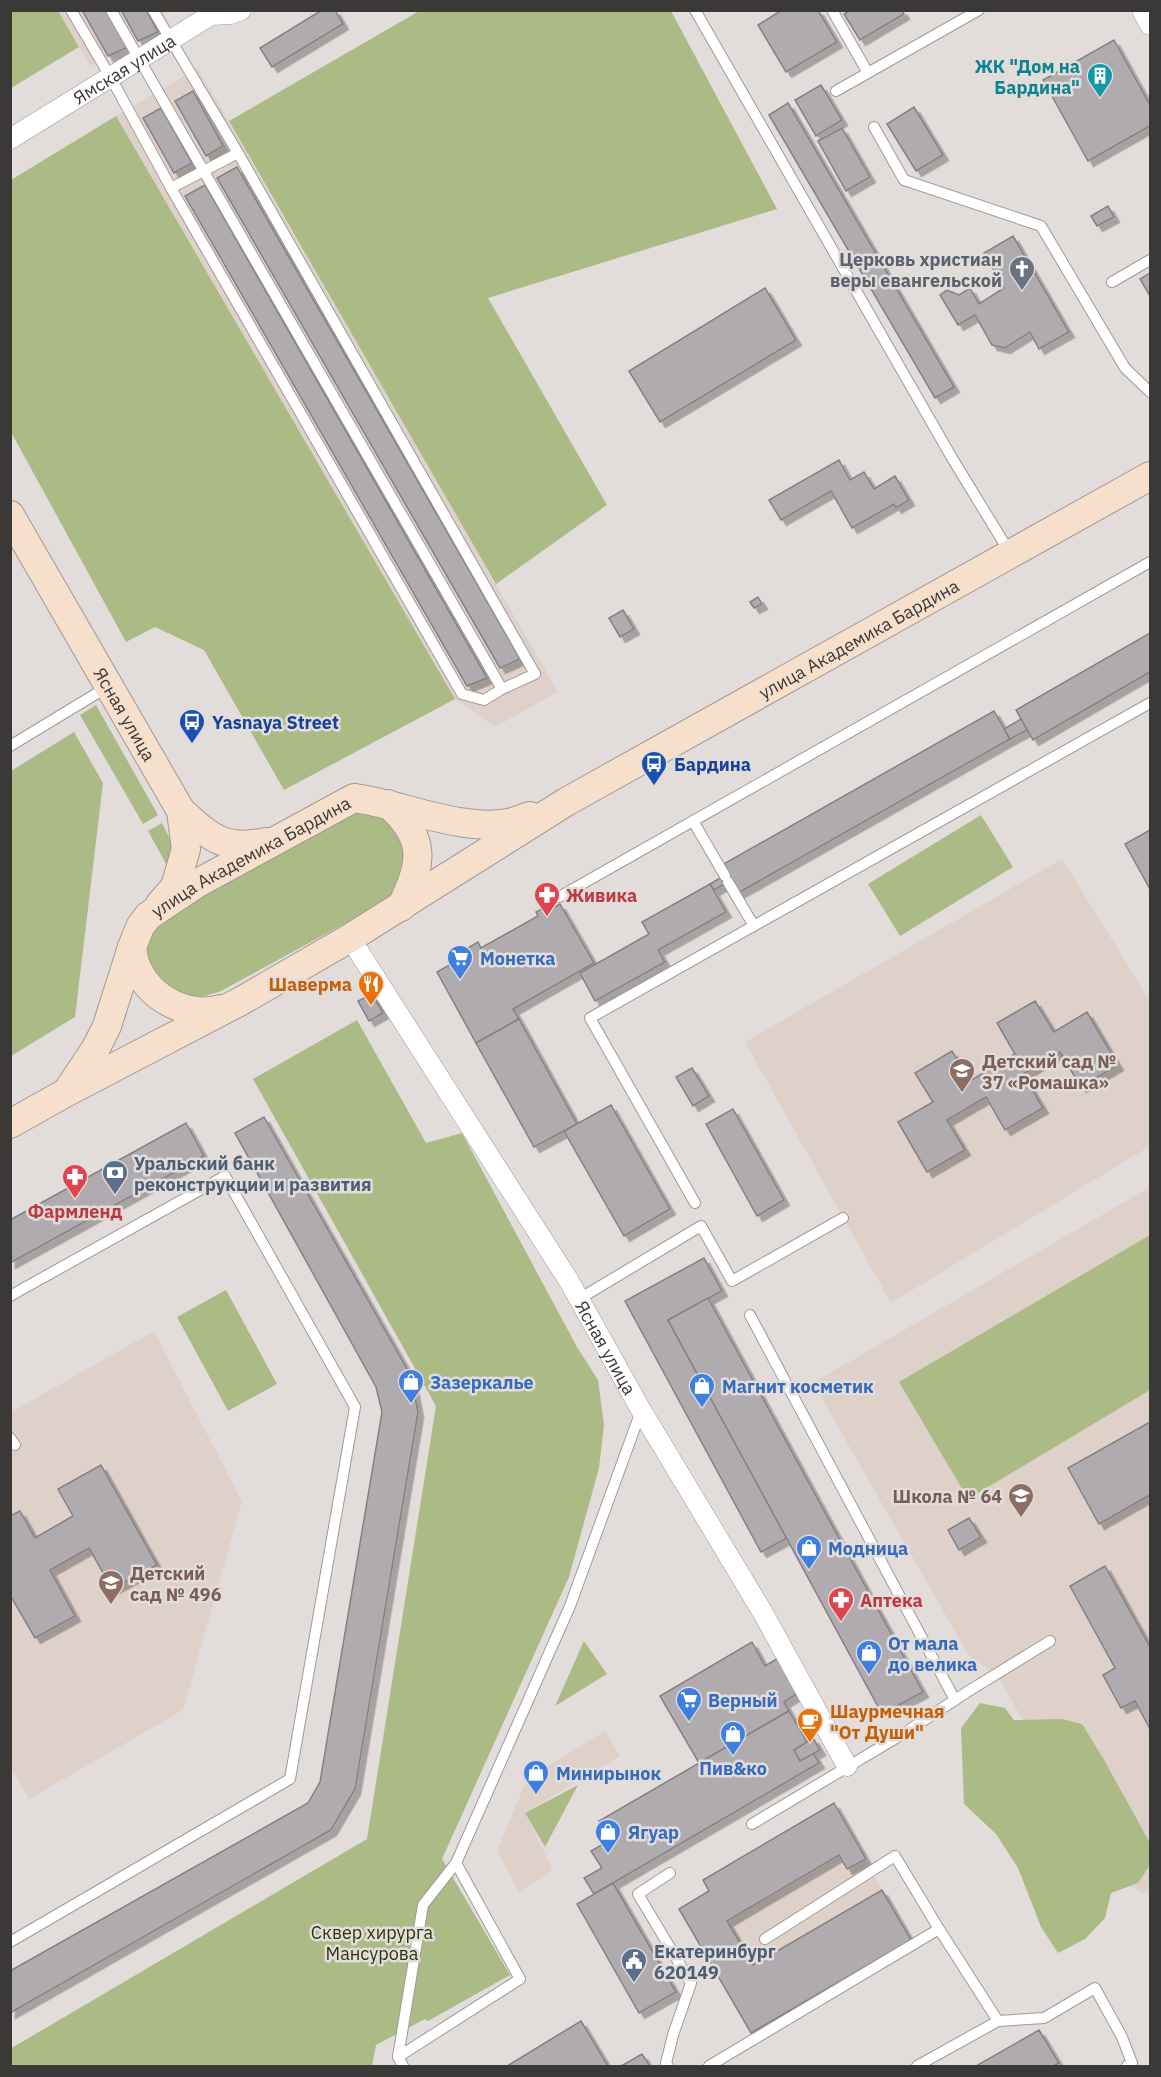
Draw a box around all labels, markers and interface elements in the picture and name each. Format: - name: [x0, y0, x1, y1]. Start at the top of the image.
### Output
- street label: Ямская улица: [69, 28, 180, 109]
- place label: ЖК "Дом на Бардина": [975, 55, 1080, 99]
- building icon: ЖК "Дом на Бардина": [1085, 61, 1115, 99]
- place label: Церковь христиан веры евангельской: [830, 248, 1002, 292]
- church icon: Церковь христиан веры евангельской: [1007, 254, 1037, 292]
- street label: улица Академика Бардина: [754, 573, 963, 704]
- street label: Ясная улица: [89, 663, 161, 766]
- bus stop icon: Yasnaya Street: [177, 707, 207, 745]
- place label: Yasnaya Street: [212, 711, 339, 734]
- bus stop icon: Бардина: [639, 749, 669, 787]
- place label: Бардина: [674, 753, 751, 776]
- street label: улица Академика Бардина: [147, 790, 355, 922]
- pharmacy icon: Живика: [532, 880, 562, 918]
- place label: Живика: [566, 884, 637, 907]
- supermarket icon: Монетка: [445, 943, 475, 981]
- place label: Монетка: [480, 947, 556, 970]
- restaurant icon: Шаверма: [356, 969, 386, 1007]
- place label: Шаверма: [268, 973, 352, 996]
- place label: Детский сад № 37 «Ромашка»: [982, 1050, 1116, 1094]
- school or university icon: Детский сад № 37 «Ромашка»: [947, 1056, 977, 1094]
- place label: Уральский банк реконструкции и развития: [134, 1152, 371, 1196]
- bank icon: Уральский банк реконструкции и развития: [100, 1158, 130, 1196]
- pharmacy icon: Фармленд: [60, 1162, 90, 1200]
- place label: Фармленд: [28, 1200, 122, 1223]
- street label: Ясная улица: [571, 1296, 642, 1399]
- shop icon: Зазеркалье: [396, 1367, 426, 1405]
- place label: Зазеркалье: [430, 1371, 534, 1394]
- shop icon: Магнит косметик: [687, 1371, 717, 1409]
- place label: Магнит косметик: [722, 1375, 874, 1398]
- school or university icon: Школа № 64: [1006, 1481, 1036, 1519]
- place label: Школа № 64: [893, 1485, 1002, 1508]
- shop icon: Модница: [794, 1533, 824, 1571]
- place label: Модница: [828, 1537, 908, 1560]
- place label: Детский сад № 496: [130, 1562, 222, 1606]
- school or university icon: Детский сад № 496: [96, 1568, 126, 1606]
- pharmacy icon: Аптека: [826, 1585, 856, 1623]
- place label: Аптека: [860, 1589, 923, 1612]
- place label: От мала до велика: [888, 1632, 977, 1676]
- shop icon: От мала до велика: [854, 1638, 884, 1676]
- supermarket icon: Верный: [674, 1685, 704, 1723]
- place label: Верный: [708, 1689, 778, 1712]
- place label: Шаурмечная "От Души": [830, 1700, 945, 1744]
- cafe icon: Шаурмечная "От Души": [795, 1706, 825, 1744]
- shop icon: Пив&ко: [718, 1719, 748, 1757]
- place label: Пив&ко: [699, 1757, 767, 1780]
- shop icon: Минирынок: [521, 1758, 551, 1796]
- place label: Минирынок: [556, 1762, 661, 1785]
- shop icon: Ягуар: [593, 1817, 623, 1855]
- place label: Ягуар: [628, 1821, 679, 1844]
- park label: Сквер хирурга Мансурова: [311, 1921, 434, 1965]
- place label: Екатеринбург 620149: [654, 1940, 776, 1984]
- public building icon: Екатеринбург 620149: [619, 1946, 649, 1984]

